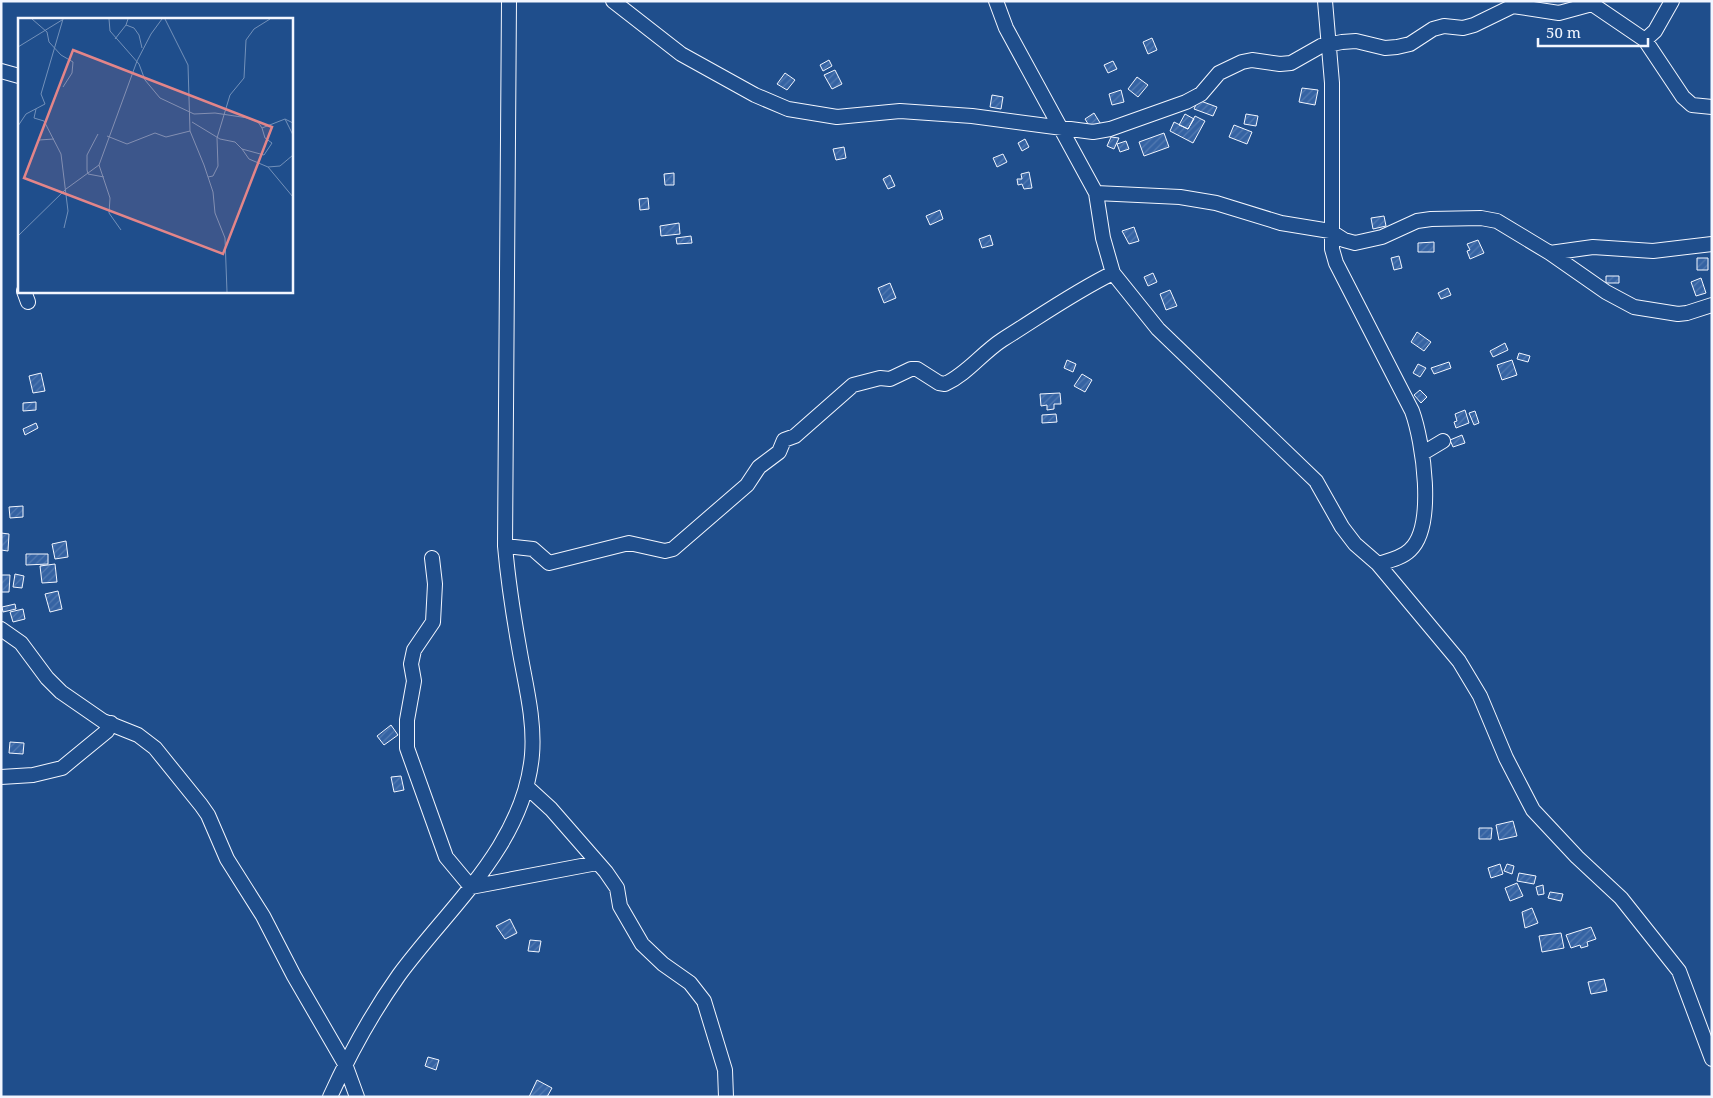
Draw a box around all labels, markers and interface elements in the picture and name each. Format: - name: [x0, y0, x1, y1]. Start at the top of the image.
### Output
- scale bar: [1538, 15, 1648, 47]
- inset map: [18, 18, 292, 292]
- text: 50 m: [1546, 22, 1581, 42]

